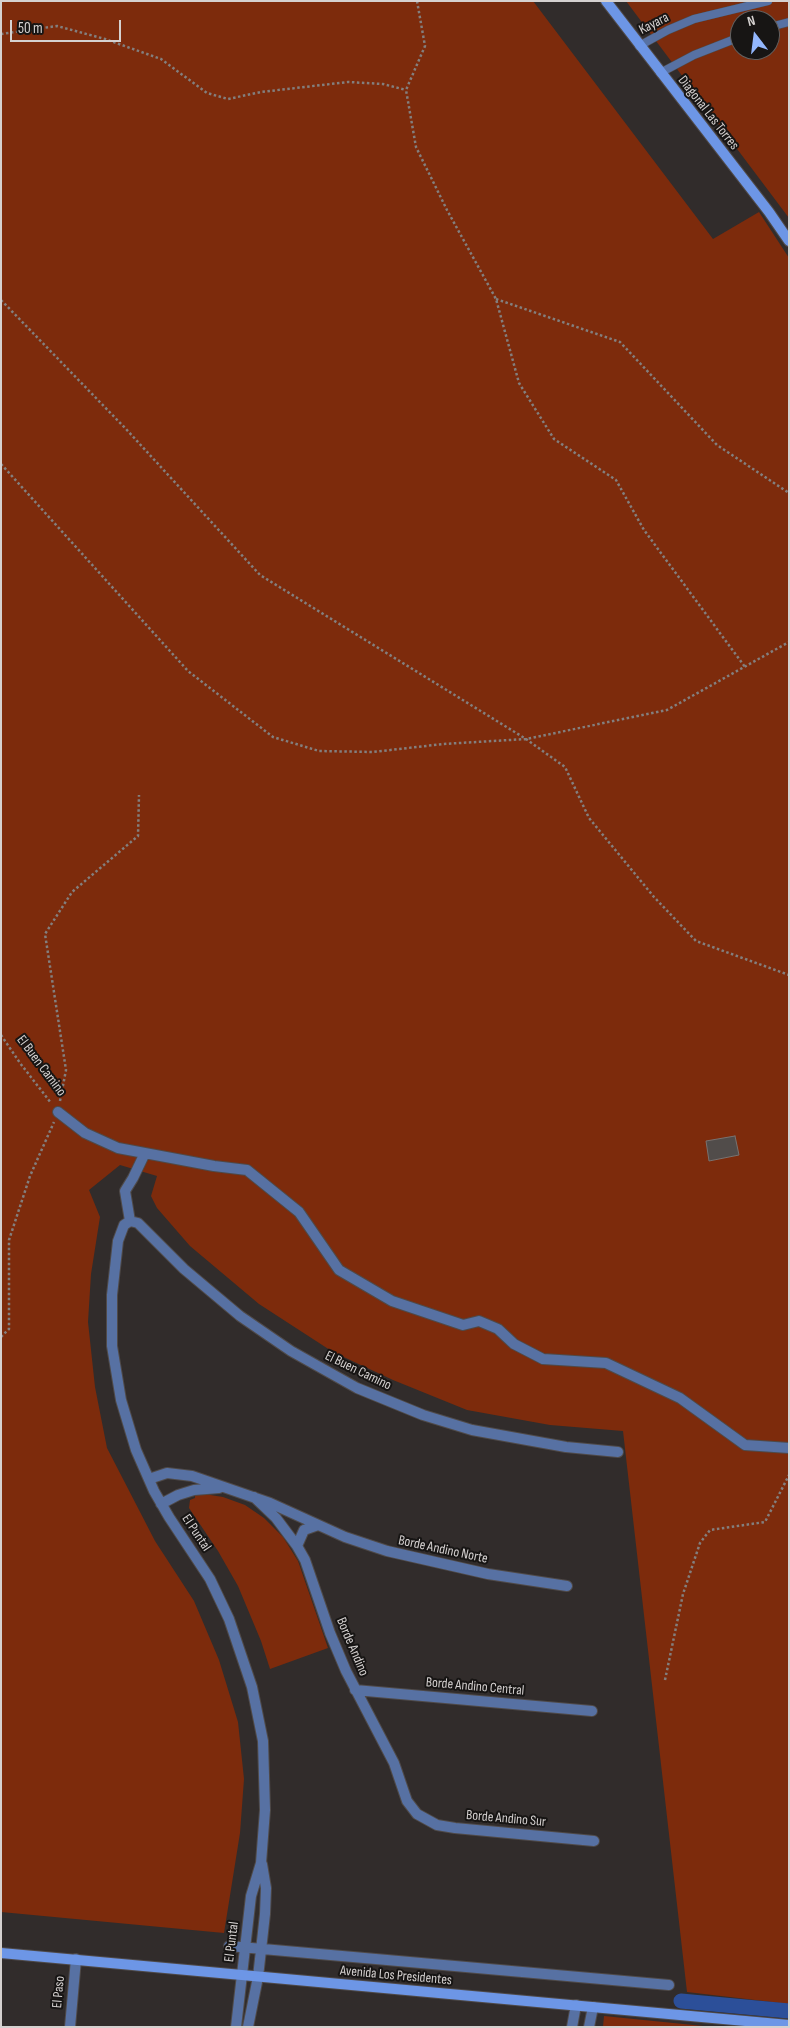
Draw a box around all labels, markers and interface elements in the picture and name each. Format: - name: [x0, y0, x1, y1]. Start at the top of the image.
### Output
- street label: Kayara: [636, 9, 672, 39]
- scale bar: [12, 10, 124, 42]
- north arrow: [730, 10, 780, 60]
- text: N: [745, 12, 757, 30]
- text: 50 m: [18, 19, 43, 38]
- street label: Diagonal Las Torres: [674, 73, 742, 153]
- street label: El Buen Camino: [13, 1032, 69, 1100]
- street label: El Buen Camino: [322, 1348, 394, 1394]
- street label: El Puntal: [178, 1511, 214, 1555]
- street label: Borde Andino Norte: [397, 1532, 489, 1568]
- street label: Borde Andino: [332, 1615, 372, 1679]
- street label: Borde Andino Central: [425, 1674, 525, 1700]
- street label: Borde Andino Sur: [465, 1807, 547, 1831]
- street label: El Puntal: [221, 1921, 243, 1963]
- street label: Avenida Los Presidentes: [339, 1963, 453, 1989]
- street label: El Paso: [49, 1975, 69, 2009]

